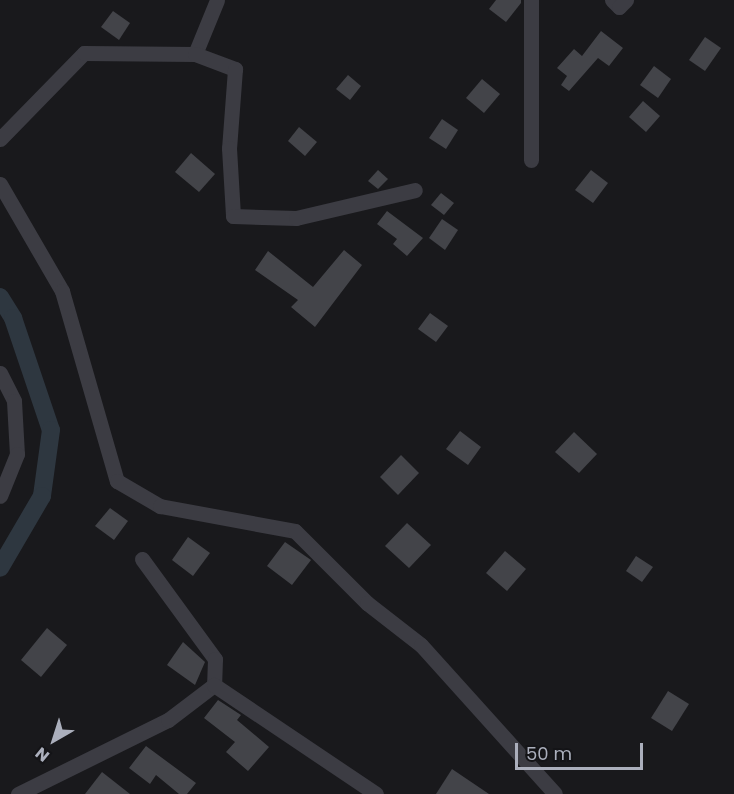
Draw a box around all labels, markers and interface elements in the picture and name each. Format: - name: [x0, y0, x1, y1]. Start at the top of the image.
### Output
- north arrow: [24, 710, 84, 770]
- scale bar: [518, 731, 646, 769]
- text: 50 m: [526, 741, 572, 766]
- text: N: [30, 742, 54, 767]

